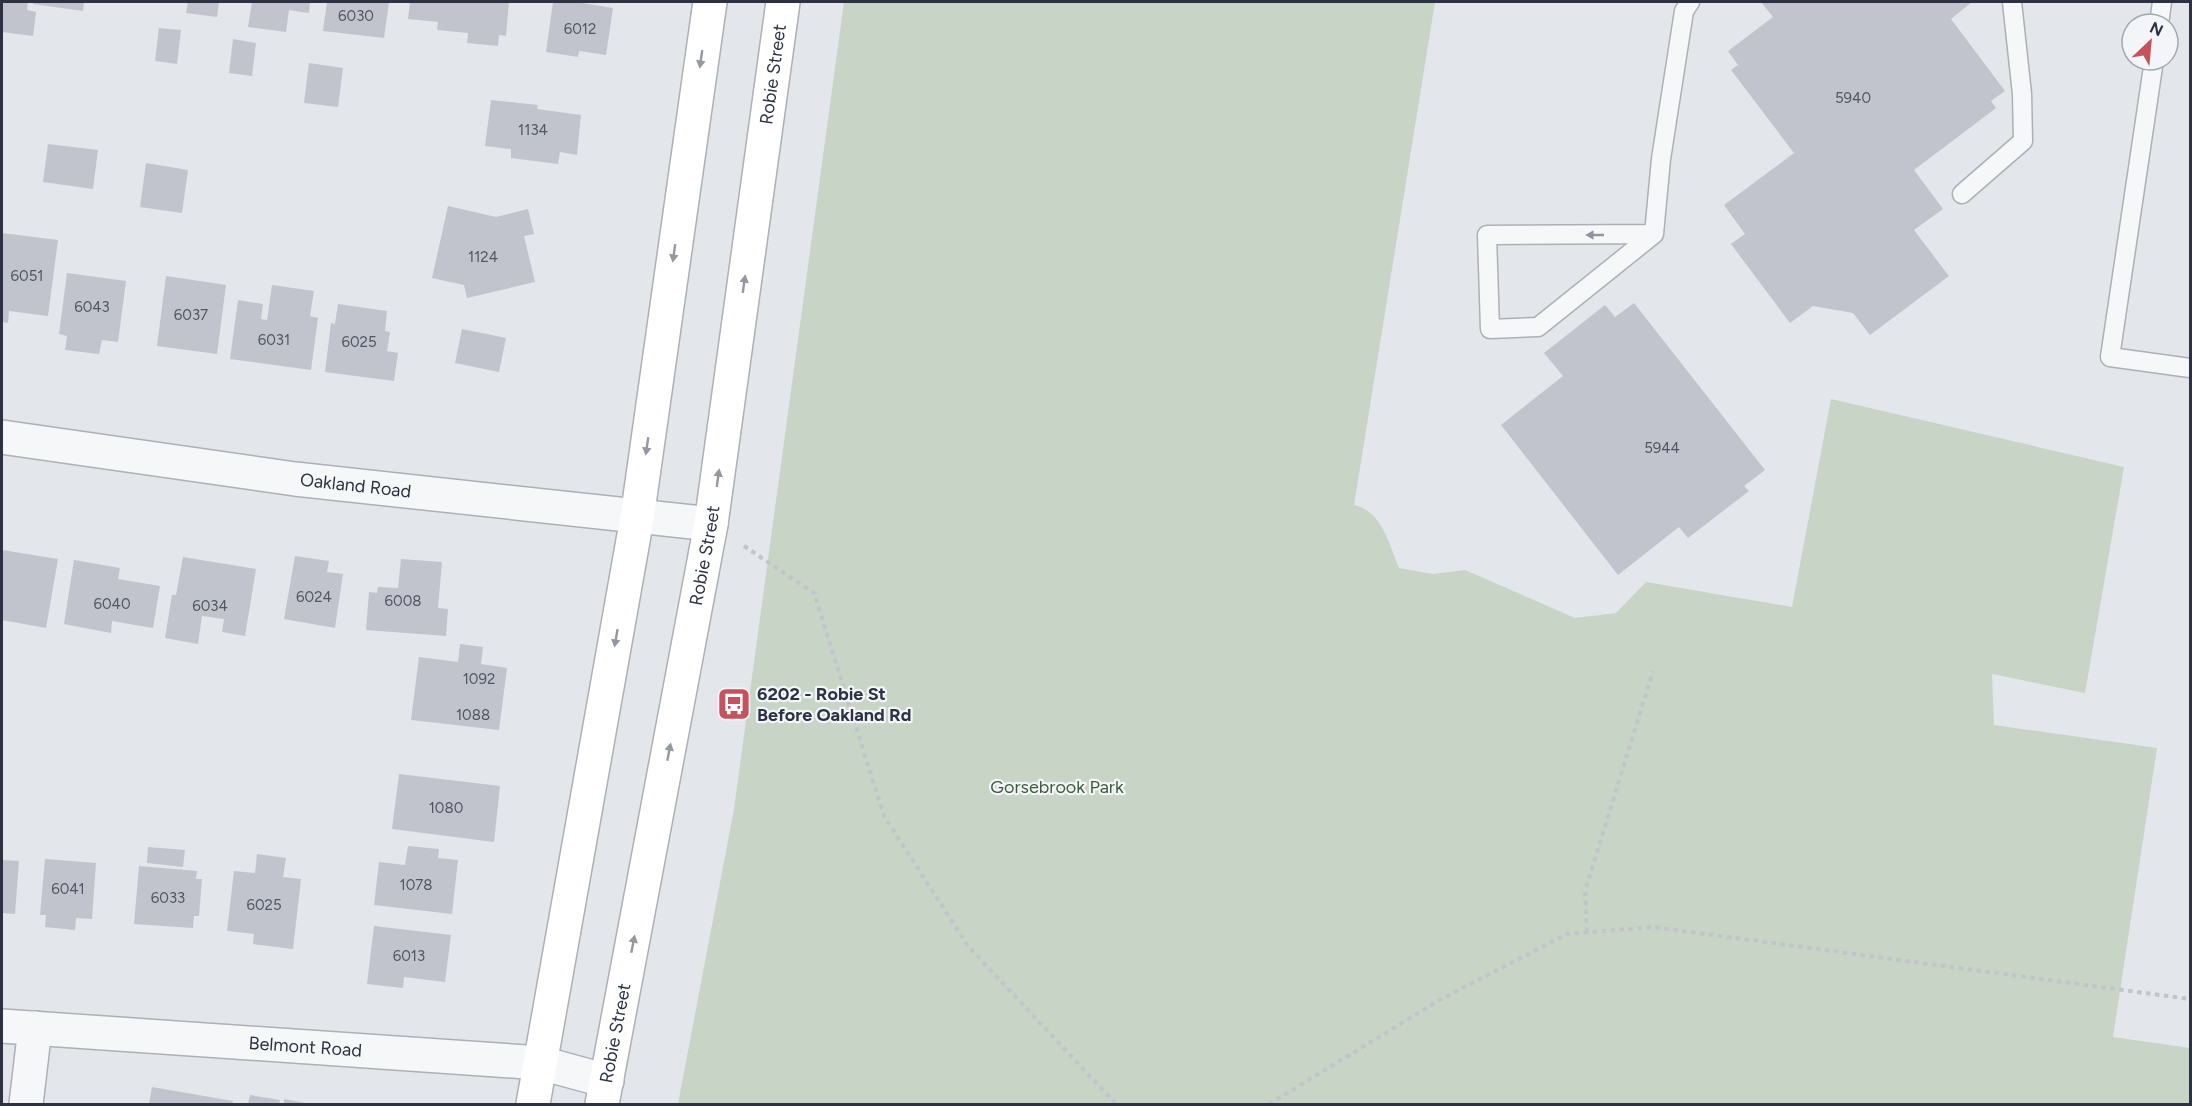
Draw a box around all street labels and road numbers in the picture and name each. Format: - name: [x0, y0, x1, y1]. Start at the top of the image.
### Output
- street label: Robie Street: [755, 23, 791, 126]
- street label: Oakland Road: [299, 469, 412, 502]
- street label: Robie Street: [685, 504, 724, 607]
- street label: Robie Street: [595, 981, 635, 1085]
- street label: Belmont Road: [248, 1032, 363, 1062]

